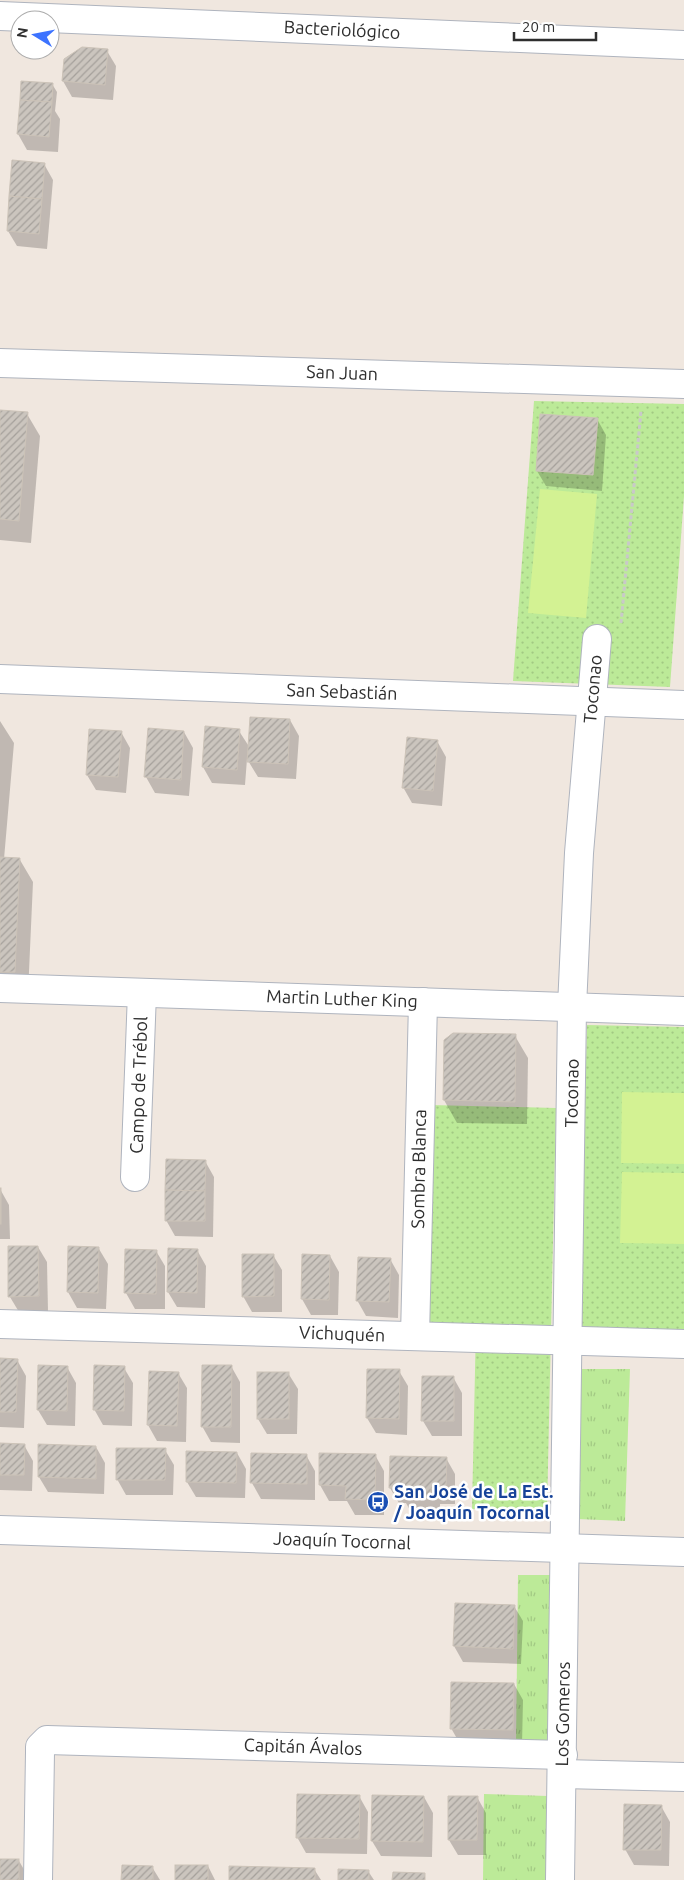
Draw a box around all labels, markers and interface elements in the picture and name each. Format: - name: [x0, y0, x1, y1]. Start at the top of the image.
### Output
- north arrow: [10, 10, 60, 60]
- scale bar: [514, 10, 596, 42]
- street label: Bacteriológico: [283, 16, 401, 42]
- text: 20 m: [522, 18, 555, 35]
- text: N: [13, 26, 31, 39]
- street label: San Juan: [306, 361, 378, 383]
- street label: Toconao: [579, 654, 605, 724]
- street label: San Sebastián: [286, 679, 398, 703]
- street label: Martin Luther King: [266, 985, 418, 1011]
- street label: Campo de Trébol: [126, 1016, 150, 1154]
- street label: Toconao: [560, 1059, 582, 1127]
- street label: Sombra Blanca: [407, 1109, 429, 1229]
- street label: Vichuquén: [299, 1322, 386, 1345]
- place label: San José de La Est. / Joaquín Tocornal: [393, 1481, 553, 1522]
- bus stop icon: San José de La Est. / Joaquín Tocornal: [366, 1490, 390, 1514]
- street label: Joaquín Tocornal: [273, 1528, 412, 1552]
- street label: Los Gomeros: [551, 1661, 573, 1767]
- street label: Capitán Ávalos: [243, 1733, 363, 1758]

